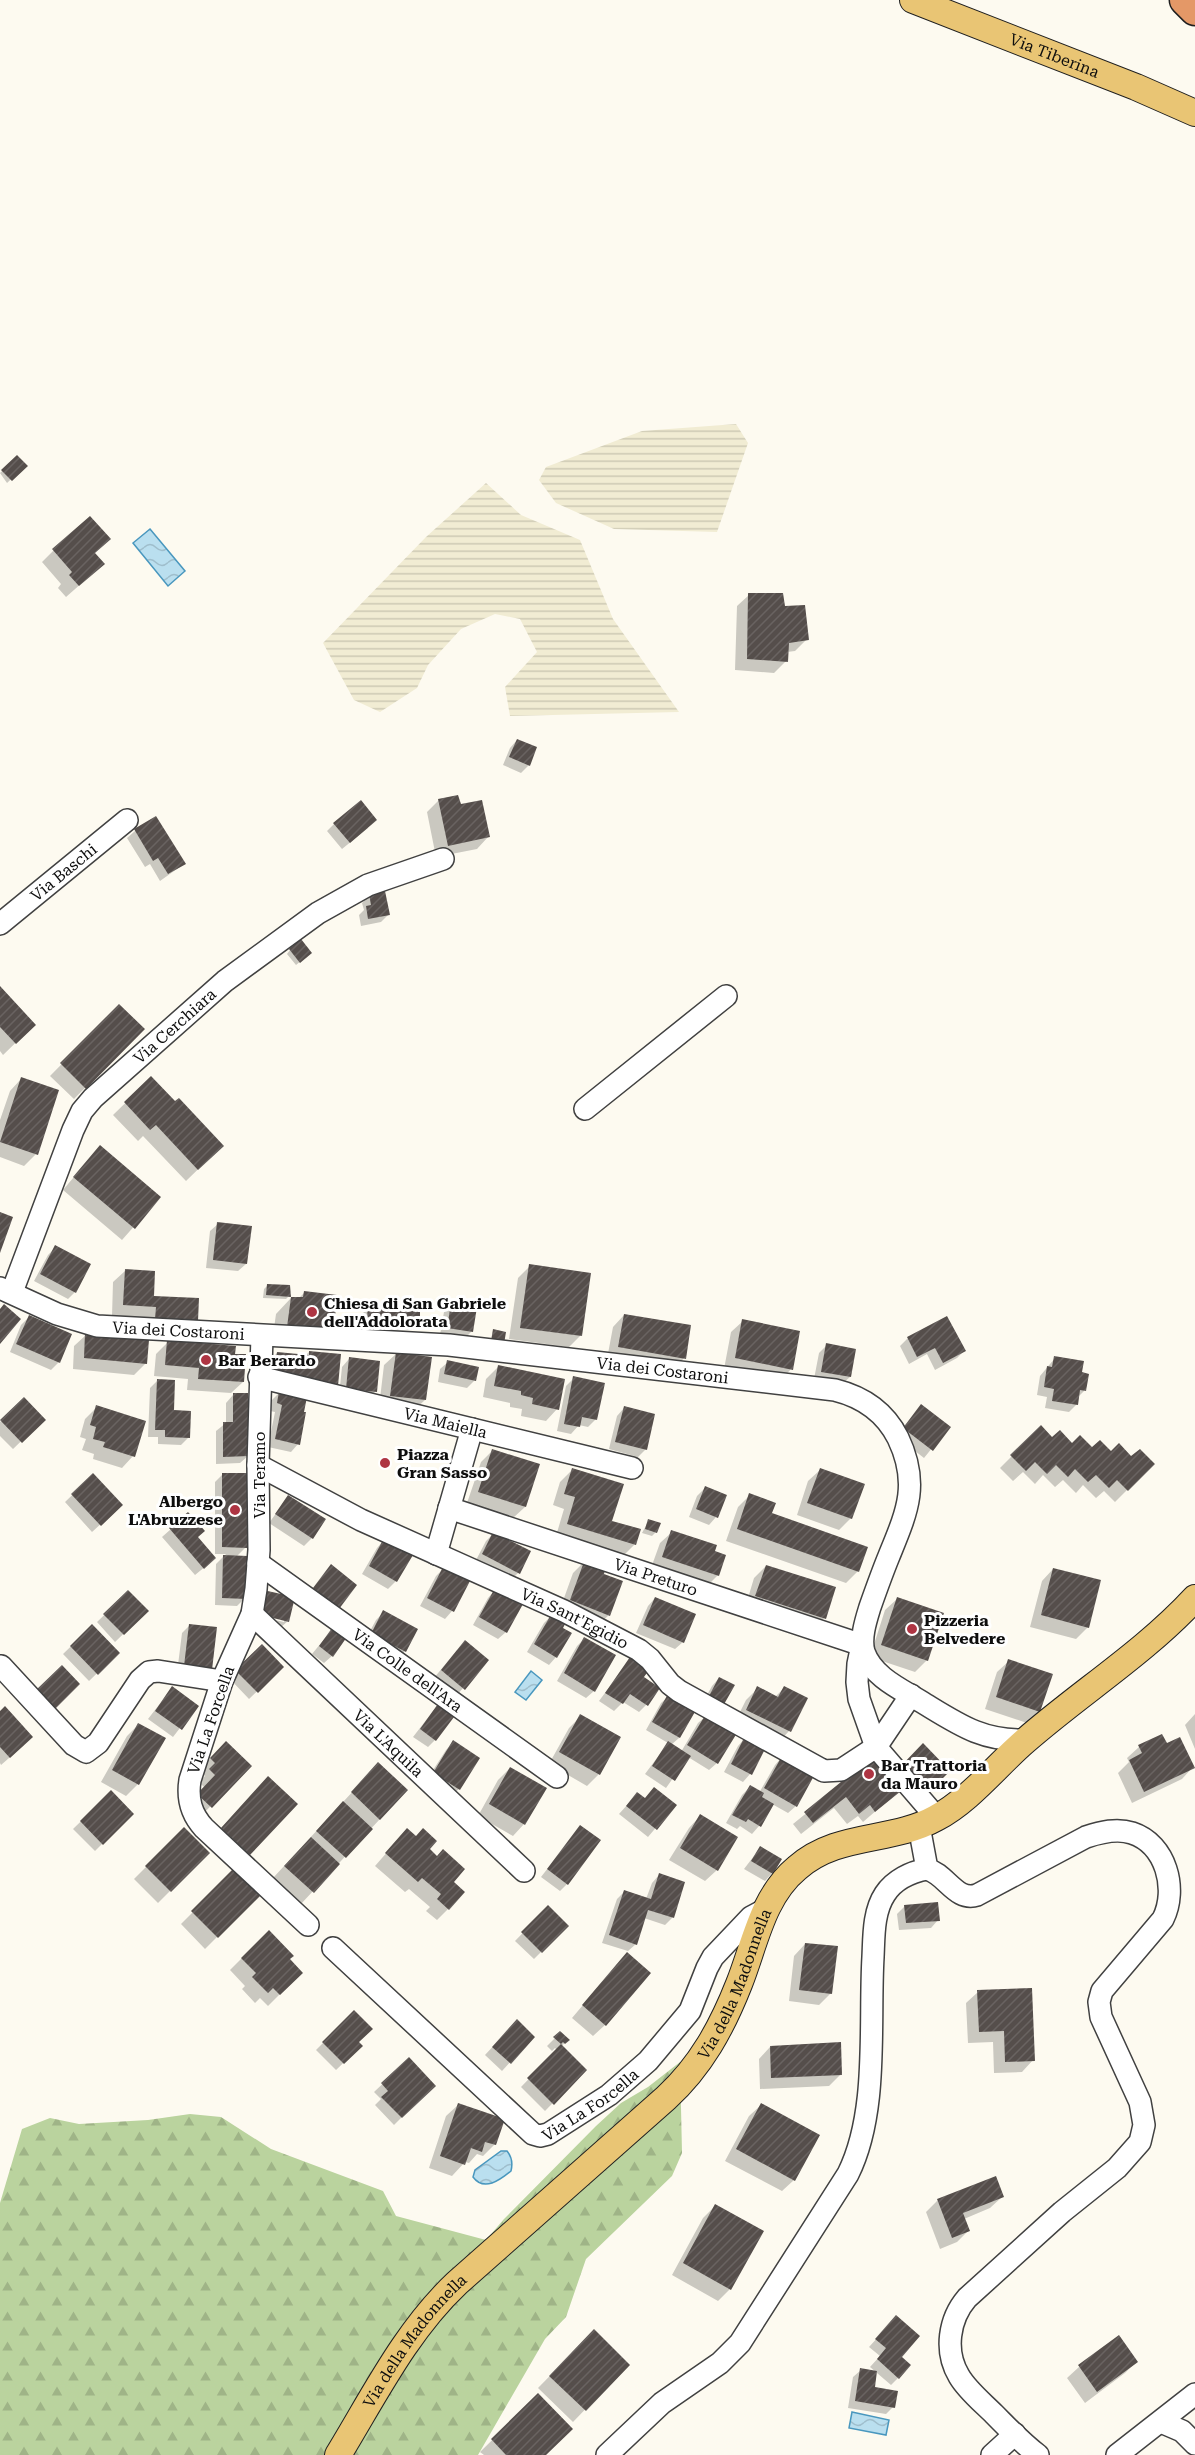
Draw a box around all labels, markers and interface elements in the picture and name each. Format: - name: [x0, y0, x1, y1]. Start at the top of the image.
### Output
- street label: Via Tiberina: [1007, 29, 1102, 81]
- street label: Via Baschi: [26, 839, 101, 905]
- street label: Via Cerchiara: [129, 984, 220, 1067]
- place label: Chiesa di San Gabriele dell'Addolorata: [324, 1294, 506, 1331]
- marker: Chiesa di San Gabriele dell'Addolorata: [305, 1305, 319, 1319]
- street label: Via dei Costaroni: [112, 1317, 245, 1343]
- place label: Bar Berardo: [218, 1351, 316, 1370]
- marker: Bar Berardo: [199, 1353, 213, 1367]
- street label: Via dei Costaroni: [596, 1353, 730, 1387]
- street label: Via Maiella: [402, 1403, 489, 1442]
- street label: Via Teramo: [250, 1431, 269, 1518]
- place label: Piazza Gran Sasso: [397, 1445, 487, 1482]
- marker: Piazza Gran Sasso: [378, 1456, 392, 1470]
- place label: Albergo L'Abruzzese: [128, 1492, 223, 1529]
- marker: Albergo L'Abruzzese: [228, 1503, 242, 1517]
- street label: Via Preturo: [612, 1554, 700, 1599]
- street label: Via Sant'Egidio: [518, 1584, 632, 1653]
- place label: Pizzeria Belvedere: [924, 1611, 1005, 1648]
- marker: Pizzeria Belvedere: [905, 1622, 919, 1636]
- street label: Via Colle dell'Ara: [349, 1624, 466, 1716]
- street label: Via La Forcella: [184, 1663, 238, 1777]
- street label: Via L'Aquila: [349, 1705, 428, 1781]
- place label: Bar Trattoria da Mauro: [881, 1756, 987, 1793]
- marker: Bar Trattoria da Mauro: [862, 1767, 876, 1781]
- street label: Via della Madonnella: [693, 1905, 775, 2063]
- street label: Via La Forcella: [538, 2064, 642, 2145]
- street label: Via della Madonnella: [359, 2270, 470, 2411]

